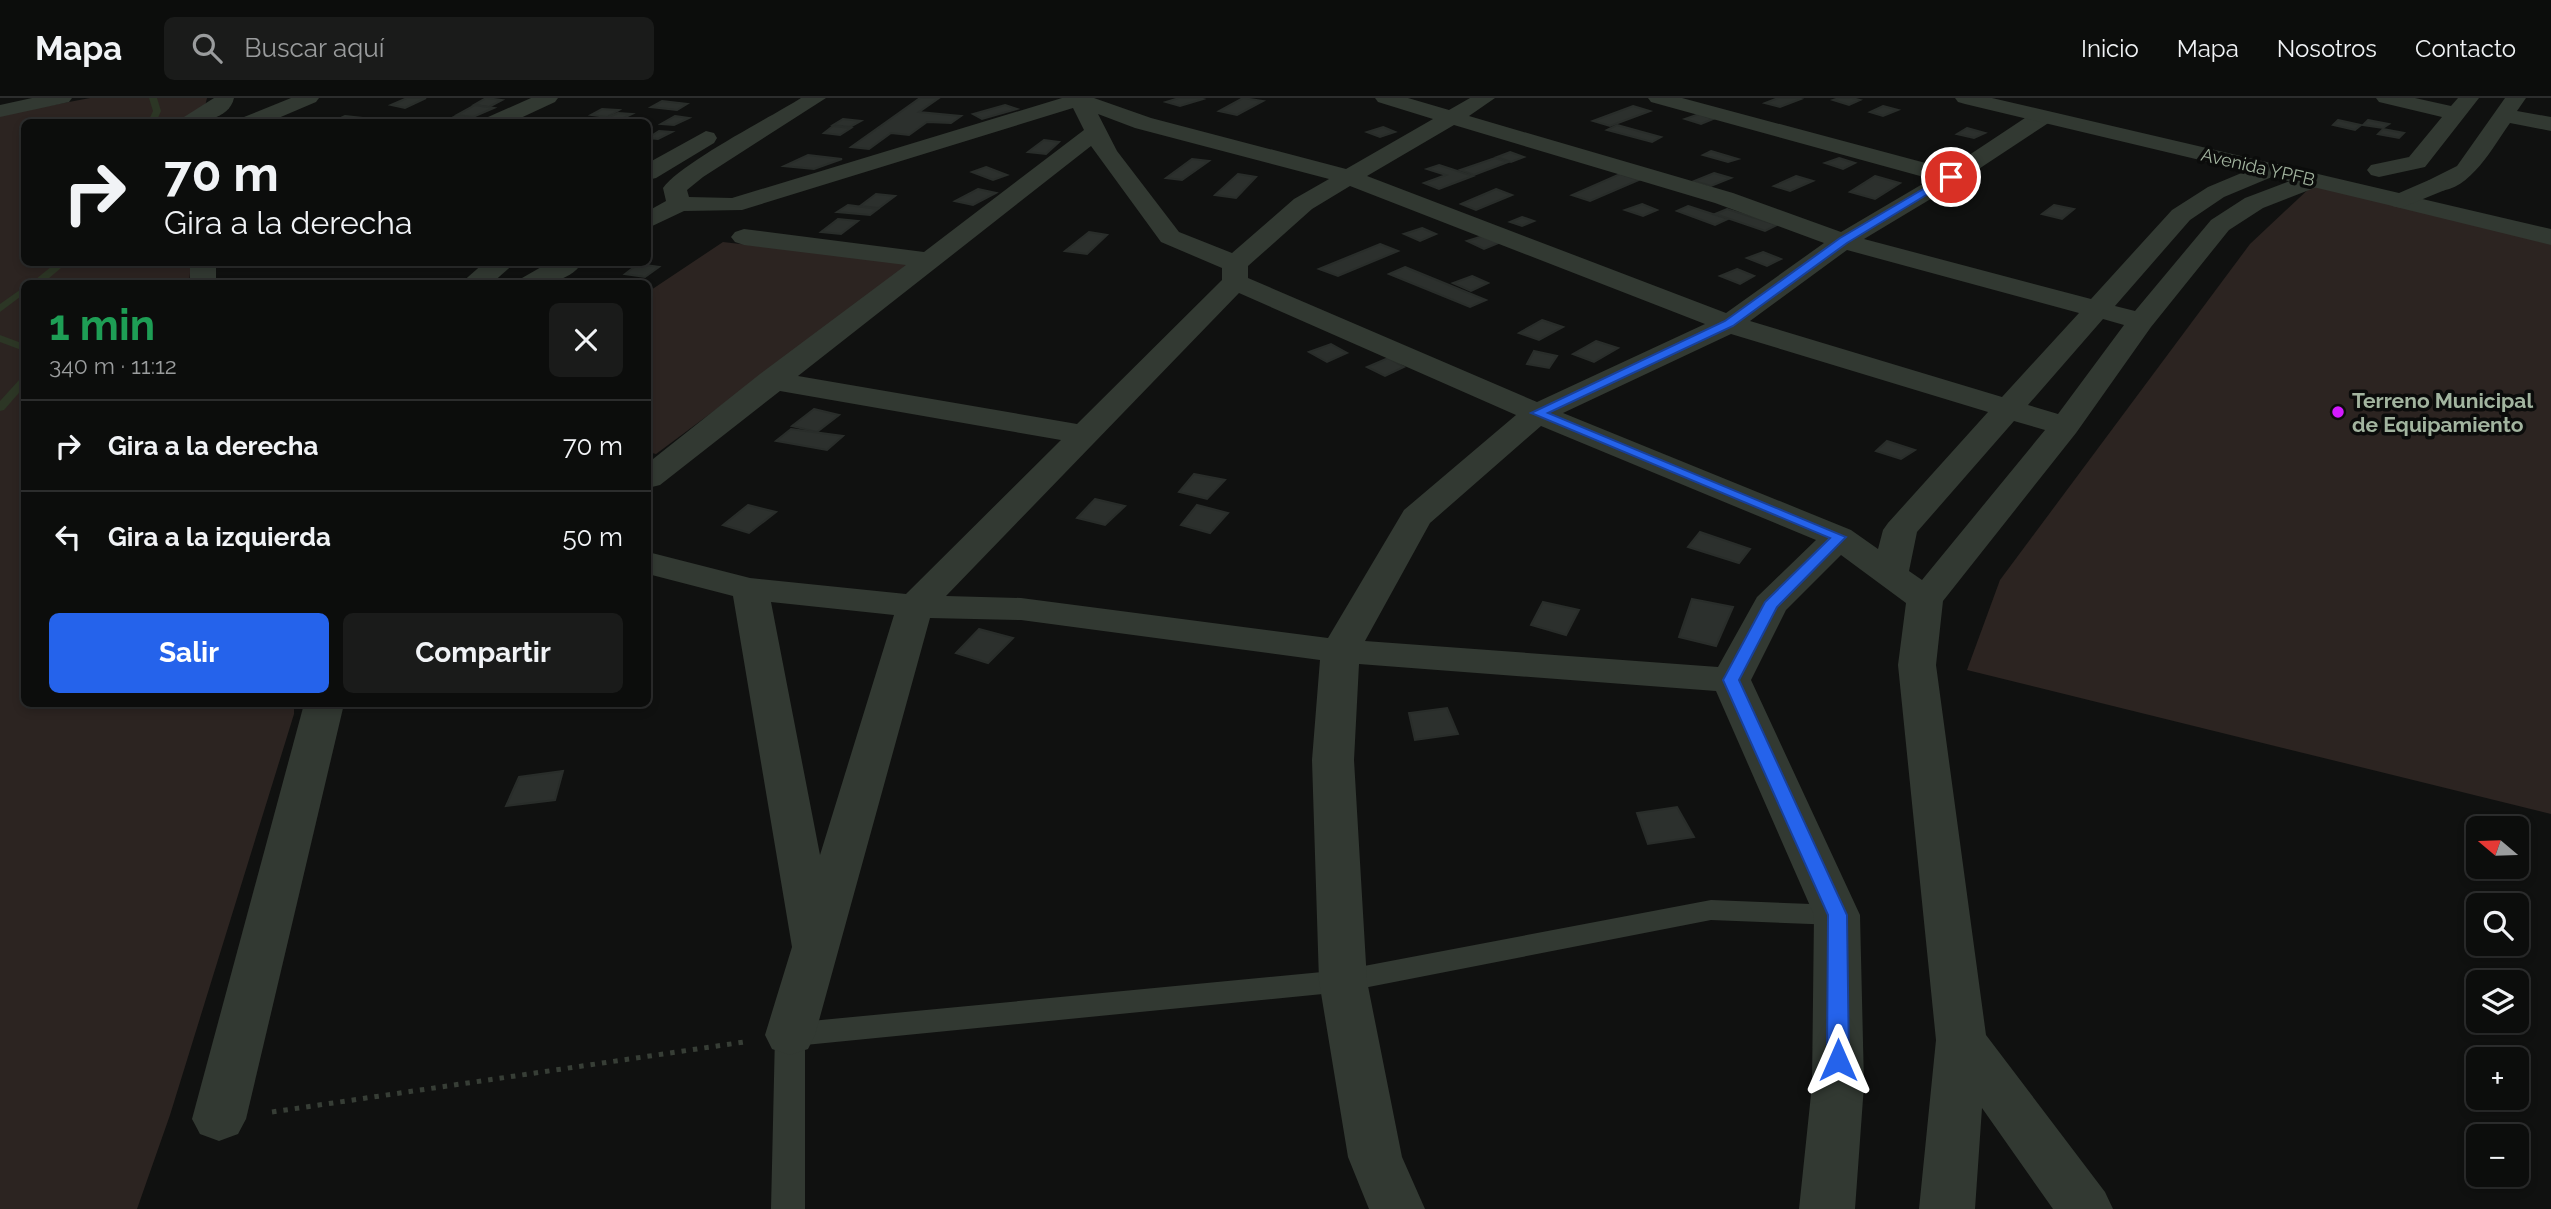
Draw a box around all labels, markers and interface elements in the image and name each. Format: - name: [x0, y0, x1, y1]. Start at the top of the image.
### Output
- search box: [164, 17, 654, 80]
- text: Mapa: [35, 29, 122, 68]
- icon: search: [188, 29, 226, 67]
- text: Buscar aquí: [244, 33, 384, 63]
- text: Inicio: [2081, 34, 2139, 63]
- text: Mapa: [2177, 34, 2239, 63]
- text: Nosotros: [2277, 34, 2377, 63]
- text: Contacto: [2415, 34, 2516, 63]
- street label: Avenida YPFB: [2199, 144, 2317, 190]
- text: 70 m: [164, 145, 279, 202]
- icon: right: [49, 147, 140, 238]
- pin: [1921, 147, 1981, 207]
- icon: arrive: [1932, 158, 1970, 196]
- text: Gira a la derecha: [164, 204, 412, 241]
- text: 1 min: [49, 301, 155, 350]
- button: close: [549, 303, 623, 377]
- text: 340 m · 11:12: [49, 352, 177, 379]
- place label: Terreno Municipal de Equipamiento: [2352, 388, 2533, 437]
- marker: Terreno Municipal de Equipamiento: [2330, 404, 2346, 420]
- icon: right: [49, 427, 87, 465]
- text: Gira a la derecha: [108, 431, 318, 461]
- text: 70 m: [563, 431, 623, 461]
- icon: left: [49, 518, 87, 556]
- text: Gira a la izquierda: [108, 522, 331, 552]
- text: 50 m: [562, 522, 623, 552]
- button: Salir: [49, 613, 329, 693]
- button: Compartir: [343, 613, 623, 693]
- north arrow: [2466, 816, 2529, 878]
- map controls: [2466, 816, 2529, 1187]
- button: search: [2466, 893, 2529, 956]
- button: layers: [2466, 970, 2529, 1033]
- position arrow: [1801, 1023, 1875, 1097]
- button: +: [2466, 1047, 2529, 1110]
- button: −: [2466, 1124, 2529, 1187]

